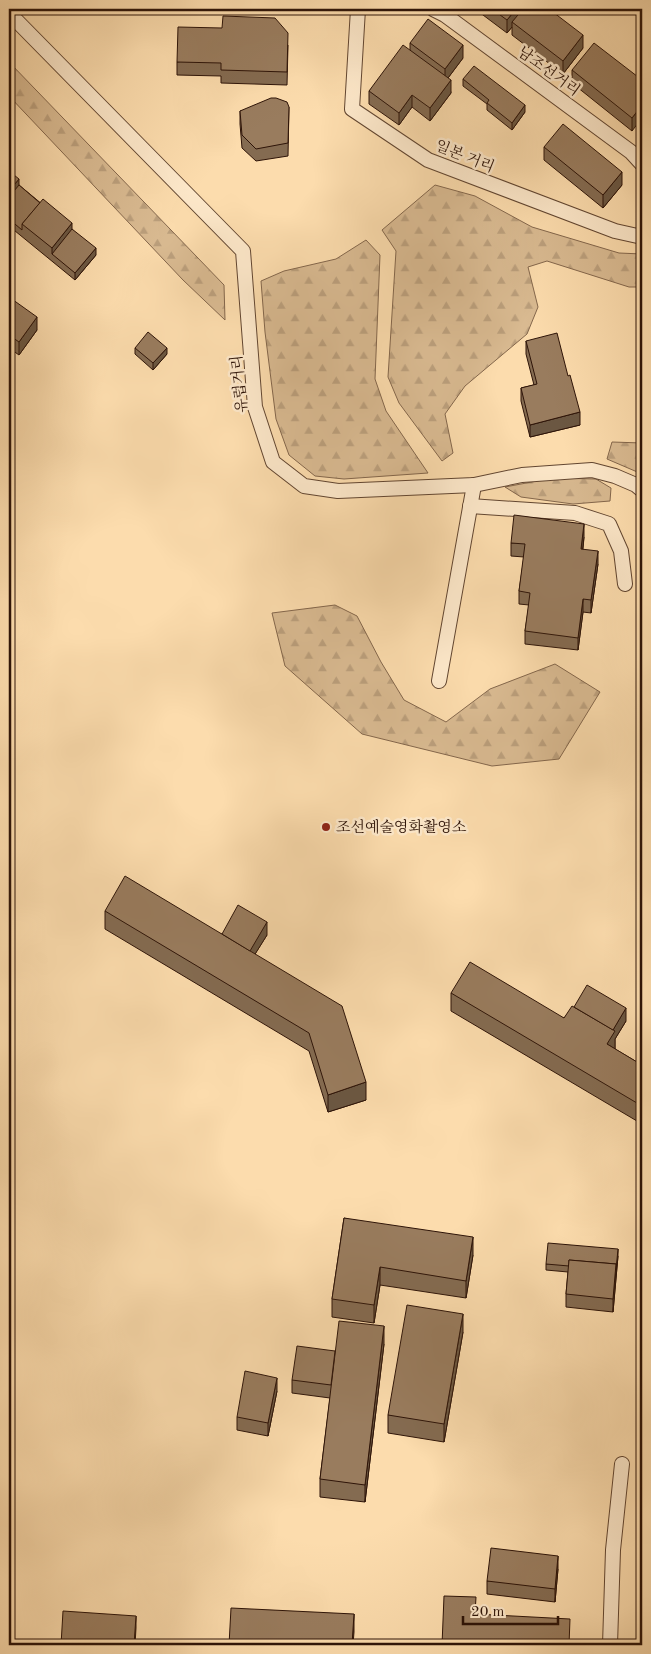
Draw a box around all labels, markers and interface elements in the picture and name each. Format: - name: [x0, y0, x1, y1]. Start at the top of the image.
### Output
- street label: 남조선거리: [514, 43, 583, 100]
- street label: 일본 거리: [433, 136, 497, 176]
- street label: 유럽거리: [228, 354, 251, 414]
- place label: 조선예술영화촬영소: [336, 819, 467, 836]
- marker: 조선예술영화촬영소: [320, 821, 332, 833]
- scale bar: [463, 1594, 558, 1626]
- text: 20 m: [471, 1605, 505, 1620]

